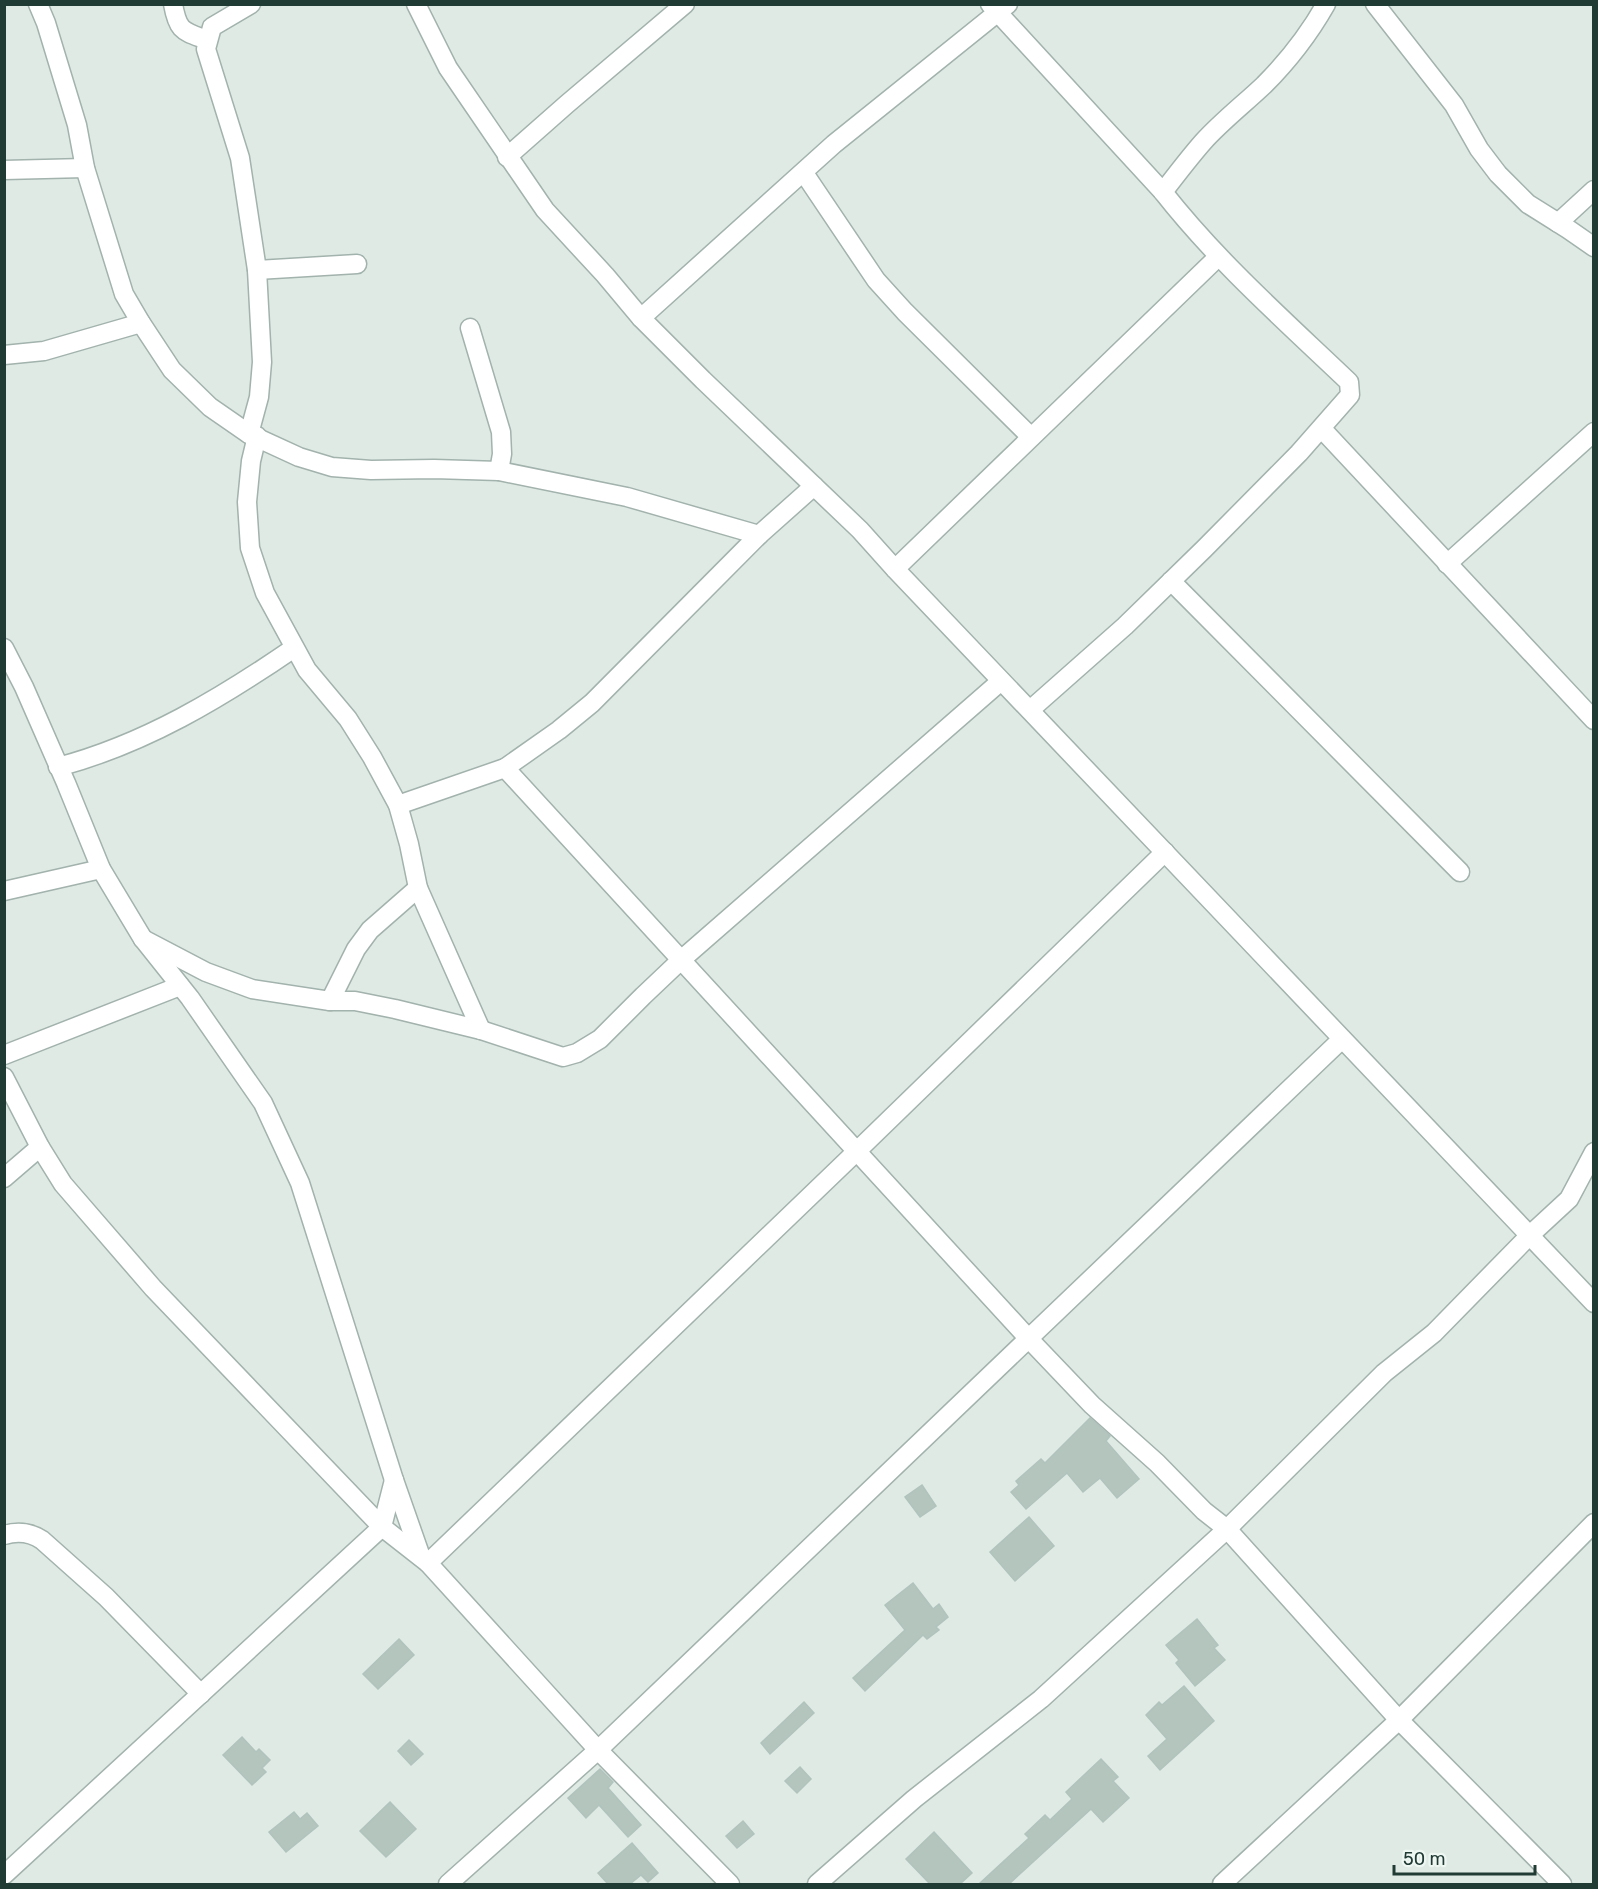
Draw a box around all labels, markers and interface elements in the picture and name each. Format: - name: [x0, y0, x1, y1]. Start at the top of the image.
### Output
- scale bar: [1394, 1838, 1535, 1876]
- text: 50 m: [1403, 1848, 1446, 1870]

